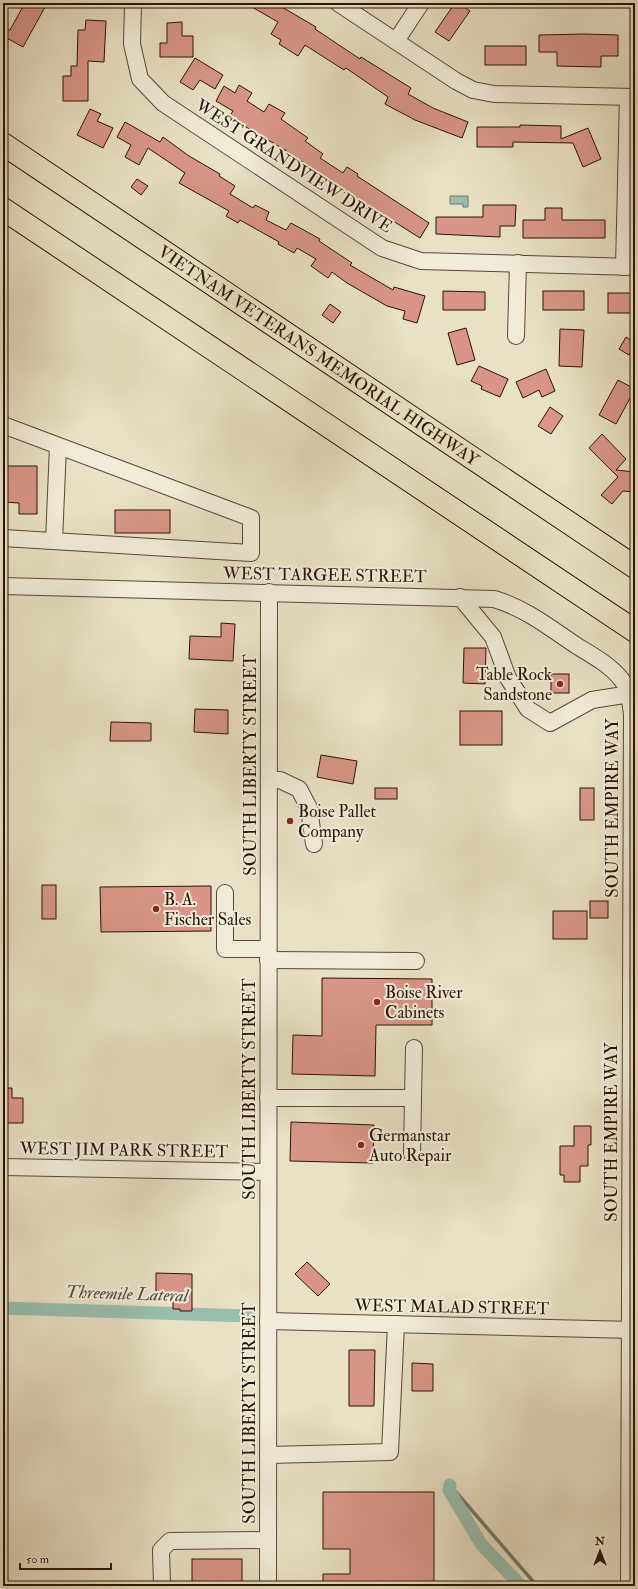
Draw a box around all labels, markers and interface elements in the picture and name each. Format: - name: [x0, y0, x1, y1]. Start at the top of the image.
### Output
- street label: WEST GRANDVIEW DRIVE: [191, 94, 396, 237]
- street label: VIETNAM VETERANS MEMORIAL HIGHWAY: [154, 241, 483, 470]
- street label: WEST TARGEE STREET: [222, 563, 427, 587]
- street label: SOUTH LIBERTY STREET: [240, 654, 261, 876]
- place label: Table Rock Sandstone: [476, 664, 552, 705]
- marker: Table Rock Sandstone: [555, 679, 565, 689]
- street label: SOUTH EMPIRE WAY: [602, 718, 623, 898]
- place label: Boise Pallet Company: [298, 801, 377, 843]
- marker: Boise Pallet Company: [285, 816, 295, 826]
- place label: B. A. Fischer Sales: [164, 889, 252, 930]
- marker: B. A. Fischer Sales: [151, 904, 161, 914]
- street label: SOUTH LIBERTY STREET: [239, 978, 260, 1200]
- place label: Boise River Cabinets: [385, 982, 463, 1023]
- marker: Boise River Cabinets: [372, 997, 382, 1007]
- street label: SOUTH EMPIRE WAY: [601, 1042, 622, 1222]
- place label: Germanstar Auto Repair: [368, 1125, 452, 1167]
- street label: WEST JIM PARK STREET: [19, 1138, 229, 1163]
- marker: Germanstar Auto Repair: [356, 1140, 366, 1150]
- water label: Threemile Lateral: [66, 1280, 190, 1308]
- street label: WEST MALAD STREET: [353, 1295, 550, 1319]
- street label: SOUTH LIBERTY STREET: [239, 1302, 260, 1524]
- north arrow: [580, 1531, 620, 1571]
- text: N: [594, 1535, 606, 1548]
- scale bar: [20, 1545, 111, 1571]
- text: 50 m: [26, 1552, 50, 1567]

